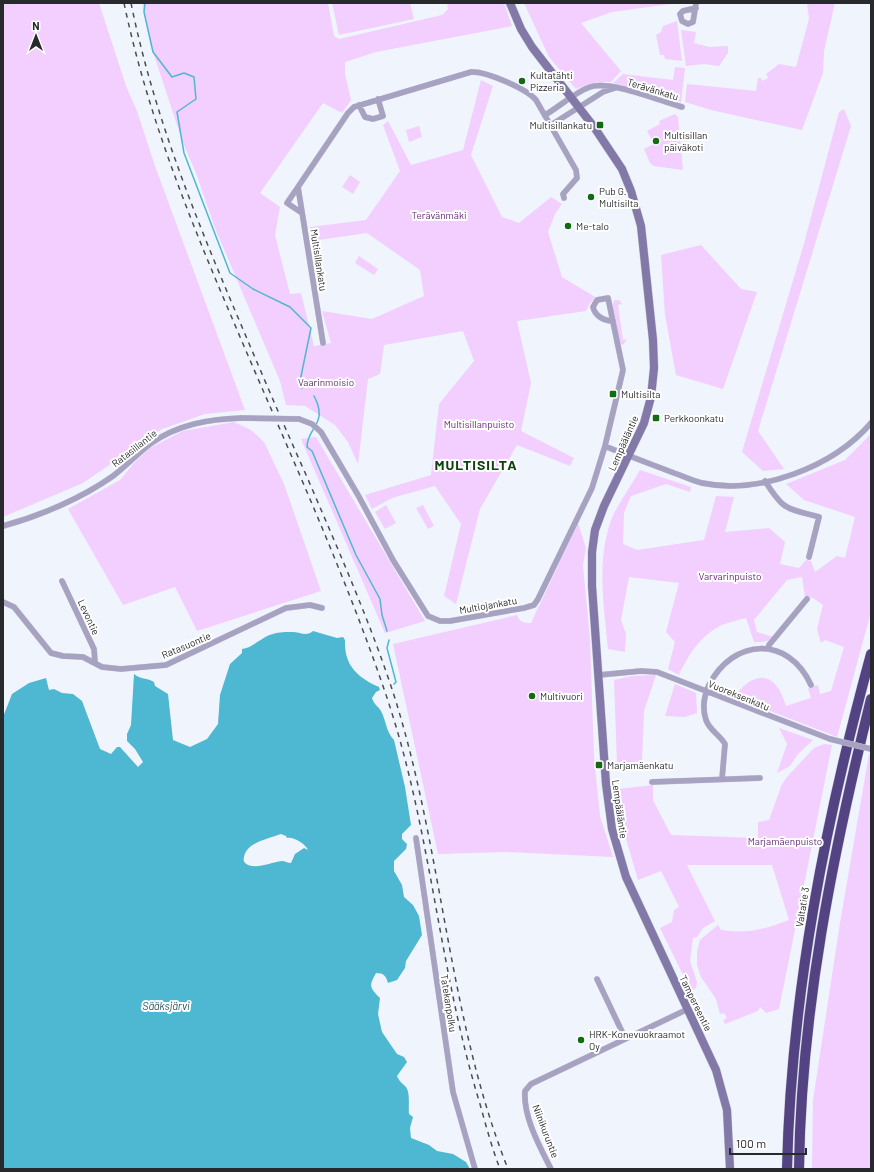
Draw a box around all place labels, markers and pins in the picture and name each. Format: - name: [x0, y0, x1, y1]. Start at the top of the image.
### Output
- place label: Kultatähti Pizzeria: [530, 69, 573, 93]
- marker: Kultatähti Pizzeria: [517, 76, 527, 86]
- place label: Multisillankatu: [530, 119, 592, 131]
- marker: Multisillankatu: [595, 120, 605, 130]
- place label: Multisillan päiväkoti: [664, 129, 707, 153]
- marker: Multisillan päiväkoti: [651, 136, 661, 146]
- place label: Pub G. Multisilta: [599, 185, 638, 209]
- marker: Pub G. Multisilta: [586, 192, 596, 202]
- place label: Me-talo: [576, 220, 609, 232]
- marker: Me-talo: [563, 221, 573, 231]
- place label: Multisilta: [621, 388, 660, 400]
- marker: Multisilta: [608, 389, 618, 399]
- place label: Perkkoonkatu: [664, 412, 724, 424]
- marker: Perkkoonkatu: [651, 413, 661, 423]
- place label: Multivuori: [540, 690, 583, 702]
- marker: Multivuori: [527, 691, 537, 701]
- place label: Marjamäenkatu: [607, 759, 673, 771]
- marker: Marjamäenkatu: [594, 760, 604, 770]
- place label: HRK-Konevuokraamot Oy: [589, 1028, 685, 1052]
- marker: HRK-Konevuokraamot Oy: [576, 1035, 586, 1045]

